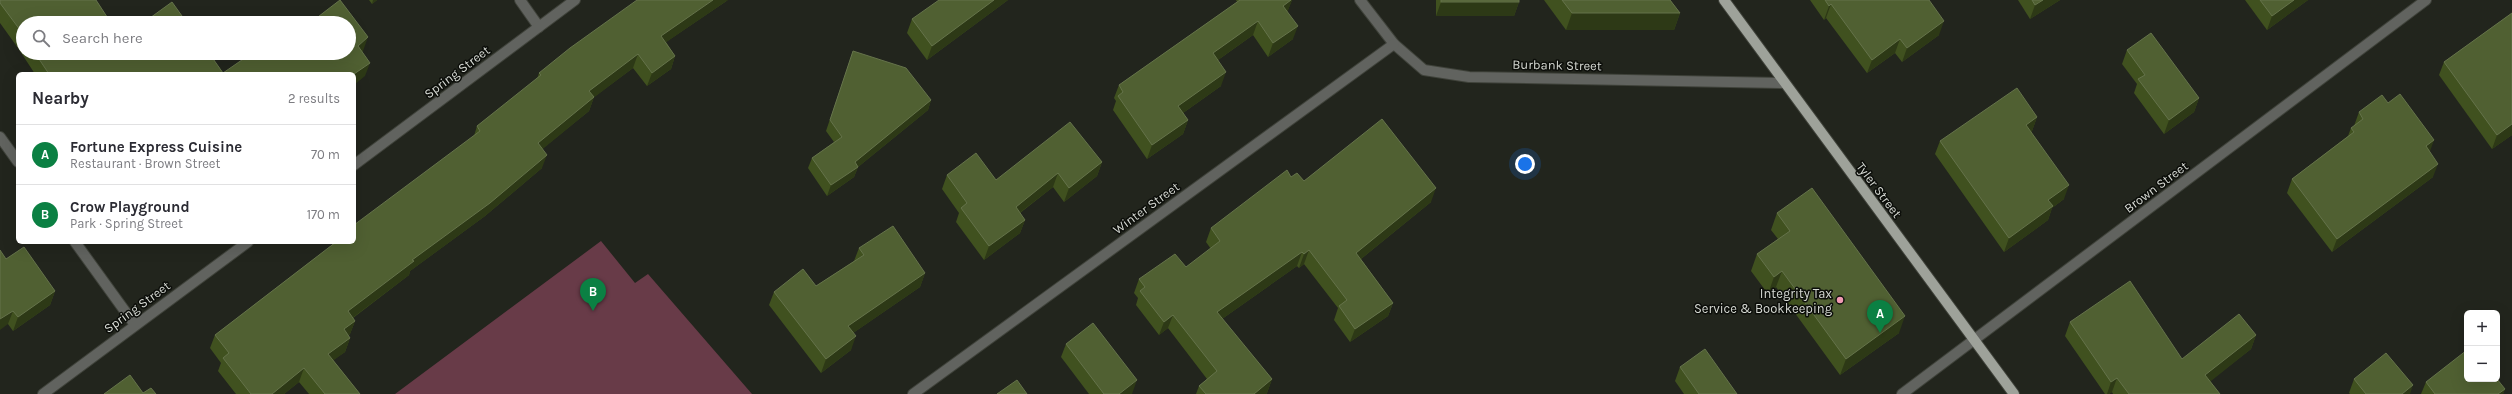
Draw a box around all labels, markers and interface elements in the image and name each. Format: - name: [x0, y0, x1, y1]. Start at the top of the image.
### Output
- search box: [16, 16, 356, 60]
- icon: search: [30, 27, 52, 49]
- text: Search here: [62, 29, 143, 47]
- street label: Spring Street: [421, 42, 493, 101]
- street label: Burbank Street: [1512, 57, 1602, 73]
- text: Nearby: [32, 88, 89, 108]
- text: 2 results: [288, 91, 340, 106]
- text: Fortune Express Cuisine: [70, 138, 242, 156]
- text: A: [41, 147, 49, 162]
- text: 70 m: [311, 147, 340, 162]
- your location: [1515, 154, 1535, 174]
- text: Restaurant · Brown Street: [70, 156, 220, 171]
- street label: Brown Street: [2121, 158, 2191, 216]
- street label: Tyler Street: [1853, 159, 1905, 221]
- street label: Winter Street: [1110, 179, 1182, 237]
- text: Crow Playground: [70, 198, 190, 216]
- text: B: [41, 207, 49, 222]
- text: 170 m: [307, 207, 340, 222]
- text: Park · Spring Street: [70, 216, 183, 231]
- street label: Spring Street: [101, 278, 173, 336]
- pin: B: [580, 278, 606, 311]
- place label: Integrity Tax Service & Bookkeeping: [1694, 286, 1833, 316]
- marker: Integrity Tax Service & Bookkeeping: [1835, 295, 1845, 305]
- pin: A: [1867, 300, 1893, 333]
- map controls: [2464, 310, 2500, 382]
- button: +: [2464, 310, 2500, 346]
- button: −: [2464, 346, 2500, 382]

